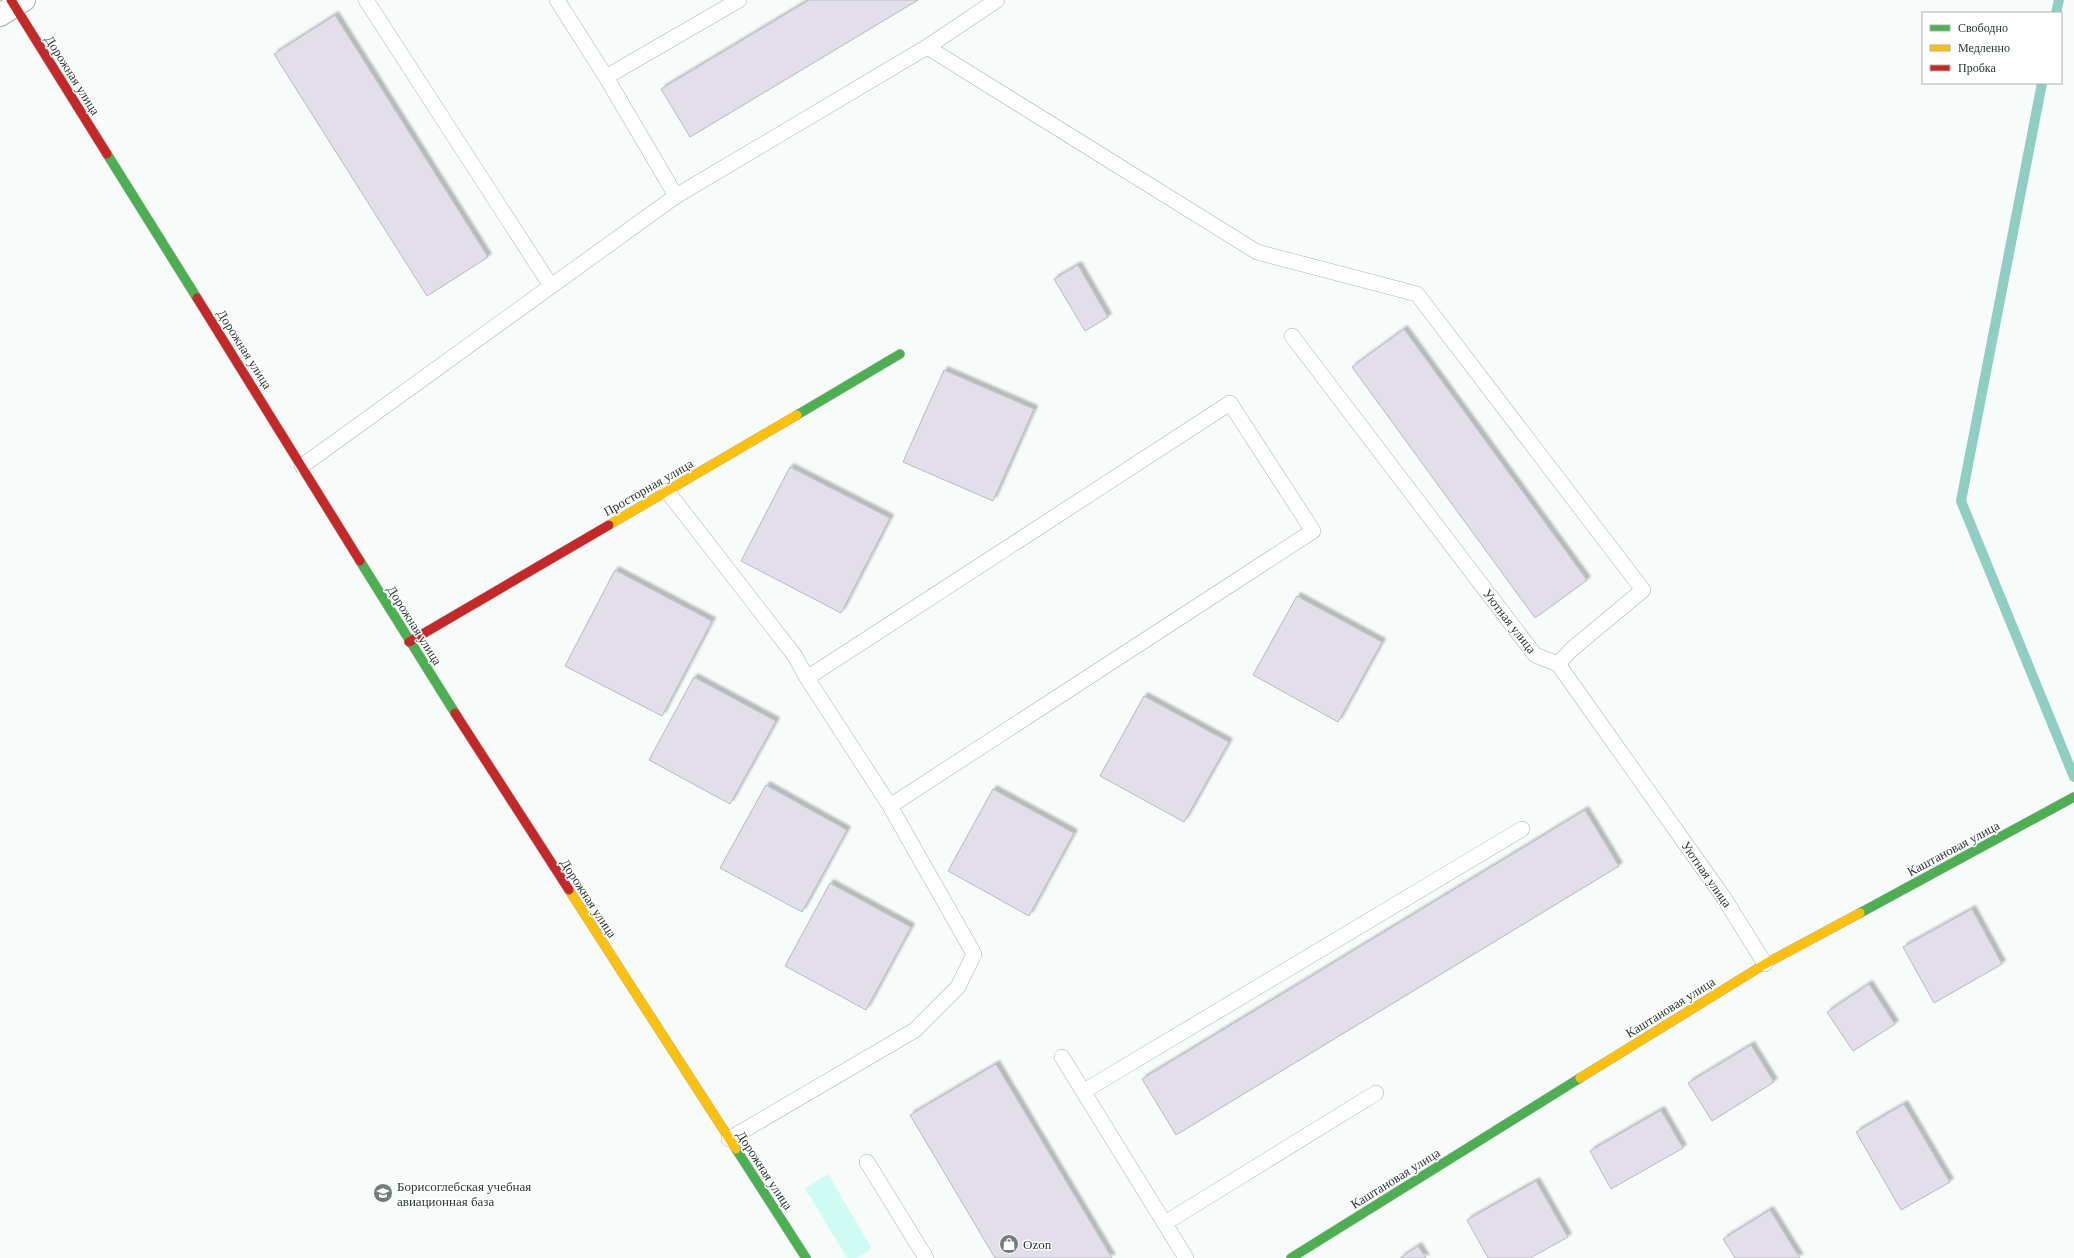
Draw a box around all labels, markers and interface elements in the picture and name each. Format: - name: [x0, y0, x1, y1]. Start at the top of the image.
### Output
- legend: [1922, 12, 2062, 84]
- text: Свободно: [1958, 21, 2008, 35]
- street label: Дорожная улица: [42, 33, 103, 118]
- text: Медленно: [1958, 41, 2010, 55]
- text: Пробка: [1958, 61, 1996, 75]
- street label: Дорожная улица: [214, 307, 275, 392]
- street label: Просторная улица: [601, 456, 696, 519]
- street label: Дорожная улица: [384, 583, 445, 668]
- street label: Уютная улица: [1480, 586, 1539, 657]
- street label: Каштановая улица: [1904, 818, 2002, 879]
- street label: Уютная улица: [1678, 838, 1735, 910]
- street label: Дорожная улица: [557, 856, 620, 941]
- street label: Каштановая улица: [1623, 974, 1718, 1041]
- street label: Дорожная улица: [733, 1128, 796, 1213]
- street label: Каштановая улица: [1348, 1145, 1443, 1212]
- place label: Борисоглебская учебная авиационная база: [397, 1179, 531, 1209]
- school or university icon: Борисоглебская учебная авиационная база: [372, 1182, 394, 1204]
- shop icon: Ozon: [998, 1233, 1020, 1255]
- place label: Ozon: [1023, 1237, 1052, 1252]

